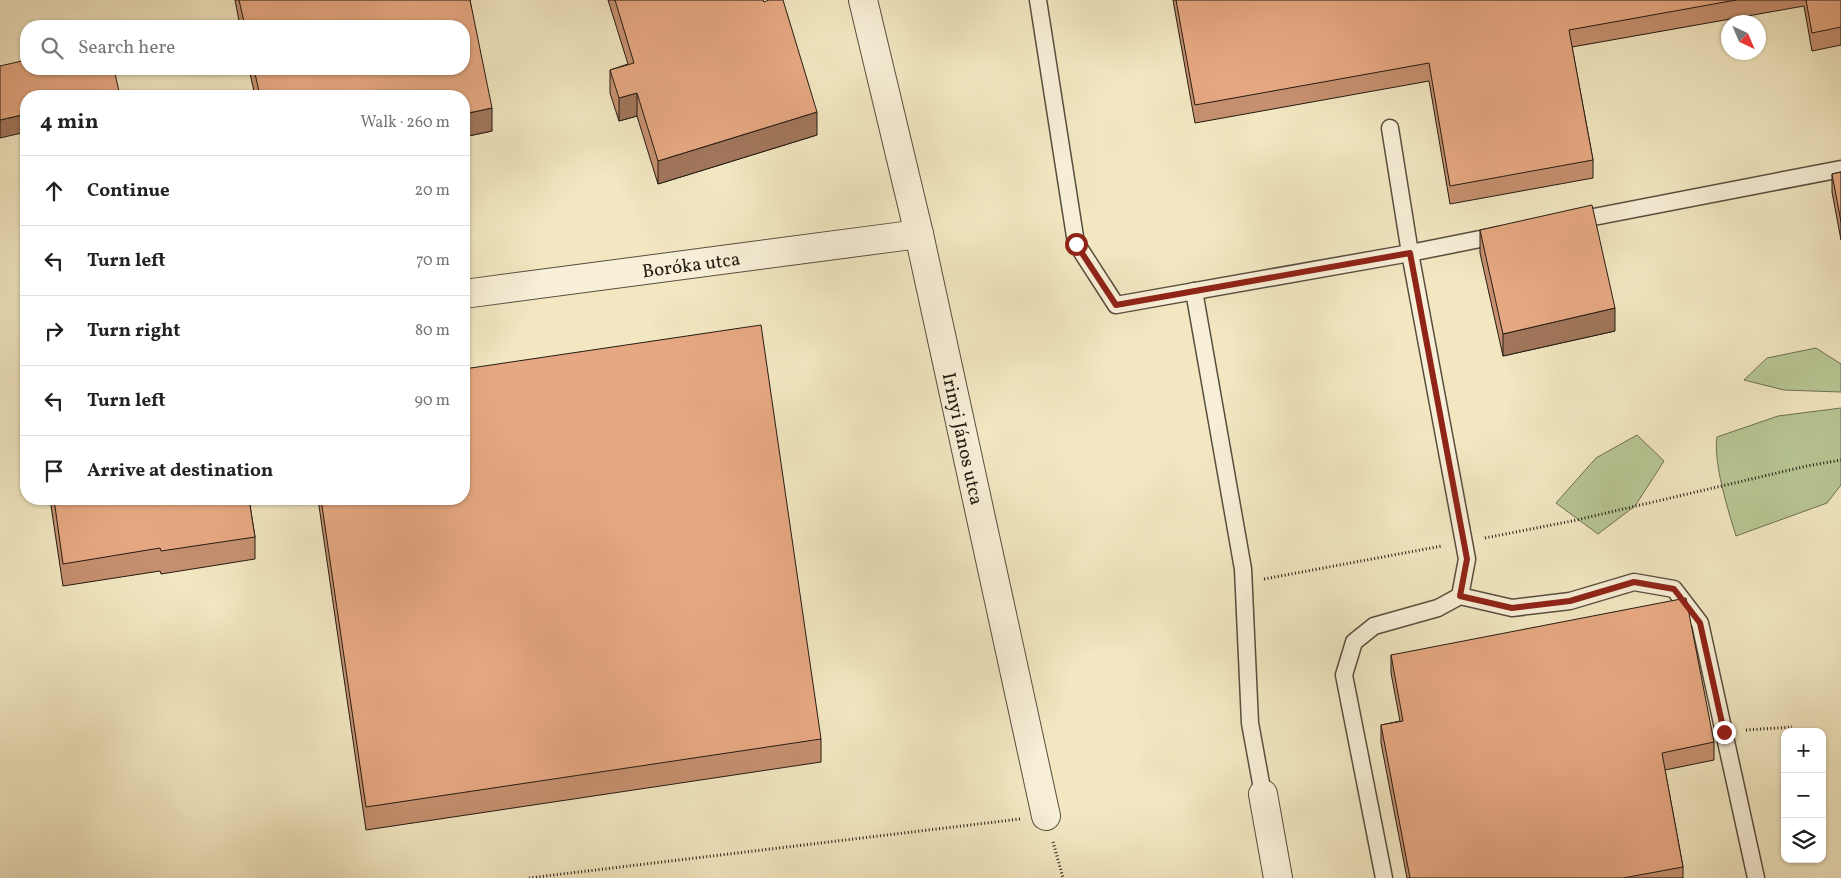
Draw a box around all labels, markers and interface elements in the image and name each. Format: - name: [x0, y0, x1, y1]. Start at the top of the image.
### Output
- north arrow: [1721, 15, 1766, 60]
- search box: [20, 20, 470, 75]
- icon: search: [38, 34, 66, 62]
- text: Search here: [78, 35, 175, 61]
- text: 4 min: [40, 108, 99, 137]
- text: Walk · 260 m: [360, 112, 450, 134]
- icon: ahead: [40, 177, 68, 205]
- text: Continue: [87, 178, 170, 204]
- text: 20 m: [415, 180, 450, 202]
- route start: [1065, 233, 1088, 256]
- icon: left: [40, 247, 68, 275]
- street label: Boróka utca: [641, 247, 742, 285]
- text: Turn left: [87, 248, 166, 274]
- text: 70 m: [416, 250, 450, 272]
- icon: right: [40, 317, 68, 345]
- text: Turn right: [87, 318, 180, 344]
- text: 80 m: [415, 320, 450, 342]
- street label: Irinyi János utca: [935, 370, 989, 508]
- icon: left: [40, 387, 68, 415]
- text: Turn left: [87, 388, 166, 414]
- text: 90 m: [414, 390, 450, 412]
- icon: arrive: [40, 457, 68, 485]
- text: Arrive at destination: [87, 458, 273, 484]
- route end: [1713, 721, 1736, 744]
- map controls: [1781, 728, 1826, 863]
- button: +: [1781, 728, 1826, 773]
- button: −: [1781, 773, 1826, 818]
- button: layers: [1781, 818, 1826, 863]

